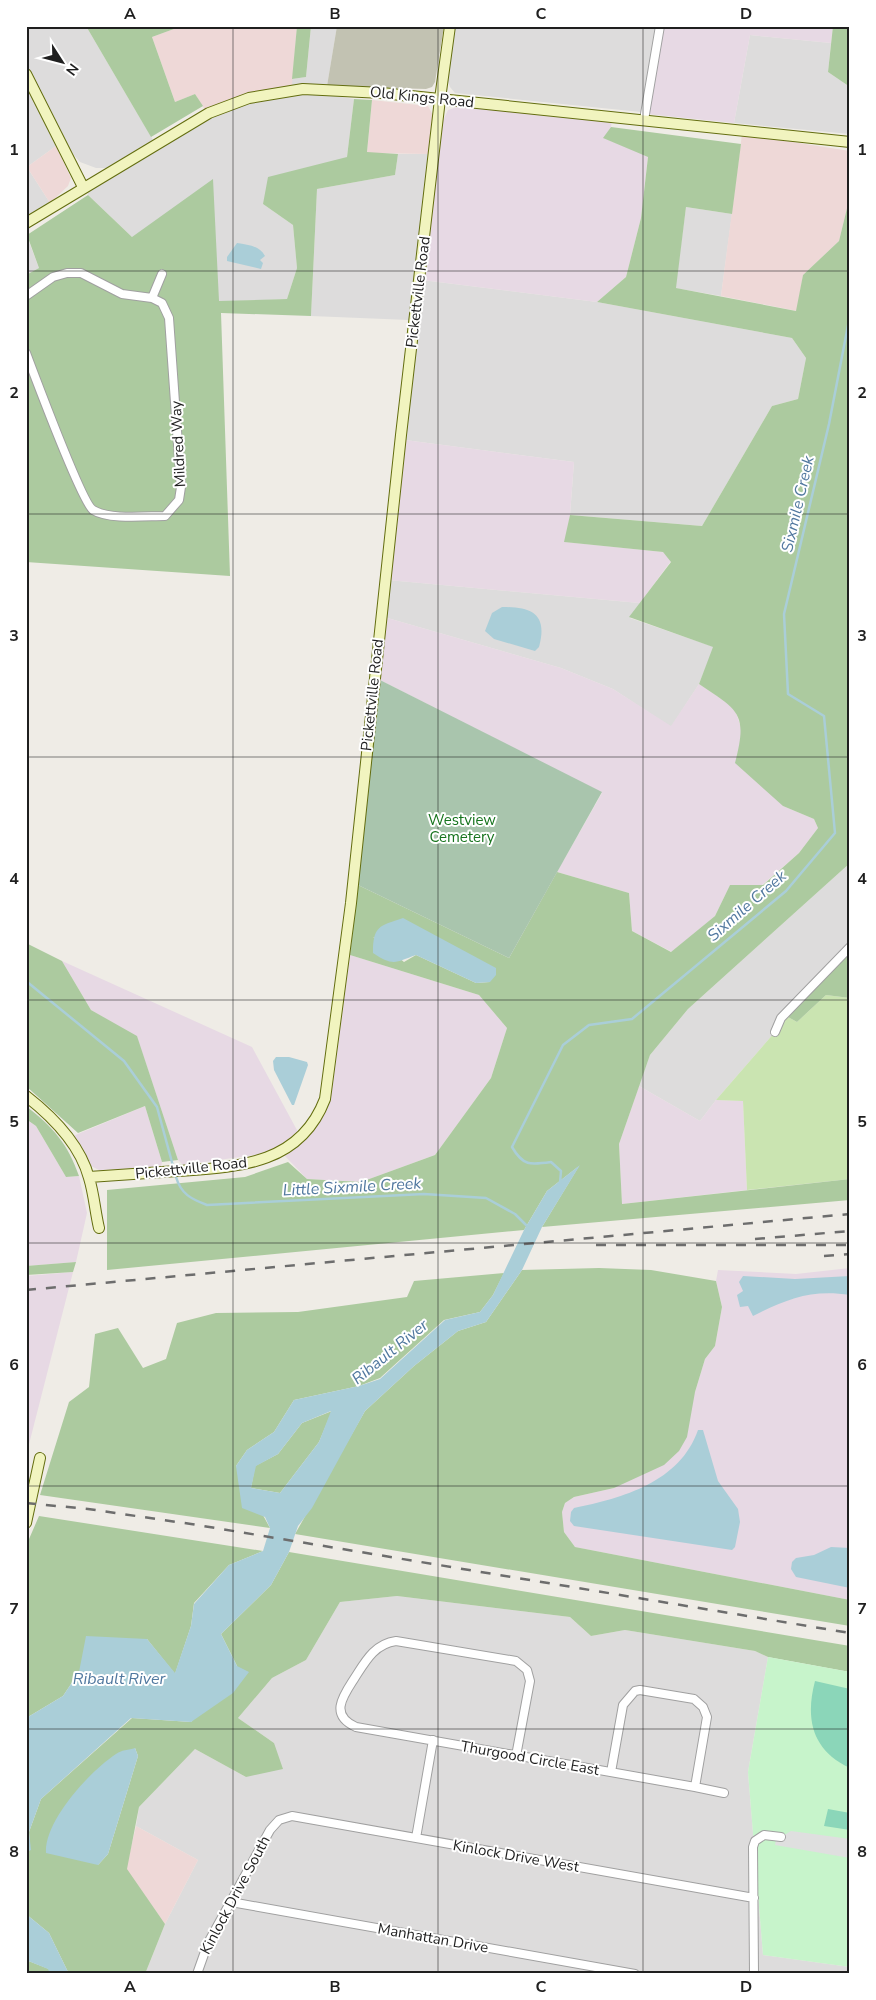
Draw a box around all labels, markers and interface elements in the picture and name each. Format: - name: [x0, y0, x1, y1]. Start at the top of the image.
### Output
- text: A: [124, 3, 136, 25]
- text: B: [329, 3, 341, 25]
- text: C: [536, 3, 547, 25]
- text: D: [740, 3, 752, 25]
- north arrow: [38, 38, 88, 88]
- text: N: [61, 60, 83, 79]
- street label: Old Kings Road: [369, 82, 475, 112]
- text: 1: [9, 139, 19, 161]
- text: 1: [857, 139, 867, 161]
- street label: Pickettville Road: [401, 235, 435, 349]
- text: 2: [9, 382, 19, 404]
- text: 2: [857, 382, 867, 404]
- street label: Mildred Way: [166, 400, 190, 488]
- water label: Sixmile Creek: [776, 453, 820, 554]
- text: 3: [9, 625, 19, 647]
- text: 3: [857, 625, 867, 647]
- street label: Pickettville Road: [356, 638, 388, 752]
- park label: Westview Cemetery: [428, 810, 496, 847]
- water label: Sixmile Creek: [703, 865, 792, 946]
- text: 4: [9, 868, 19, 890]
- text: 4: [857, 868, 867, 890]
- text: 5: [9, 1111, 19, 1133]
- text: 5: [857, 1111, 867, 1133]
- street label: Pickettville Road: [134, 1152, 248, 1184]
- water label: Little Sixmile Creek: [282, 1172, 423, 1202]
- water label: Ribault River: [347, 1314, 434, 1390]
- text: 6: [9, 1354, 19, 1376]
- text: 6: [857, 1354, 867, 1376]
- text: 7: [9, 1598, 19, 1620]
- text: 7: [857, 1598, 867, 1620]
- water label: Ribault River: [73, 1668, 166, 1690]
- street label: Thurgood Circle East: [459, 1736, 602, 1780]
- street label: Kinlock Drive South: [195, 1832, 275, 1958]
- street label: Kinlock Drive West: [451, 1835, 581, 1877]
- text: 8: [9, 1841, 19, 1863]
- text: 8: [857, 1841, 867, 1863]
- street label: Manhattan Drive: [376, 1918, 490, 1958]
- text: A: [124, 1976, 136, 1998]
- text: B: [329, 1976, 341, 1998]
- text: C: [536, 1976, 547, 1998]
- text: D: [740, 1976, 752, 1998]

